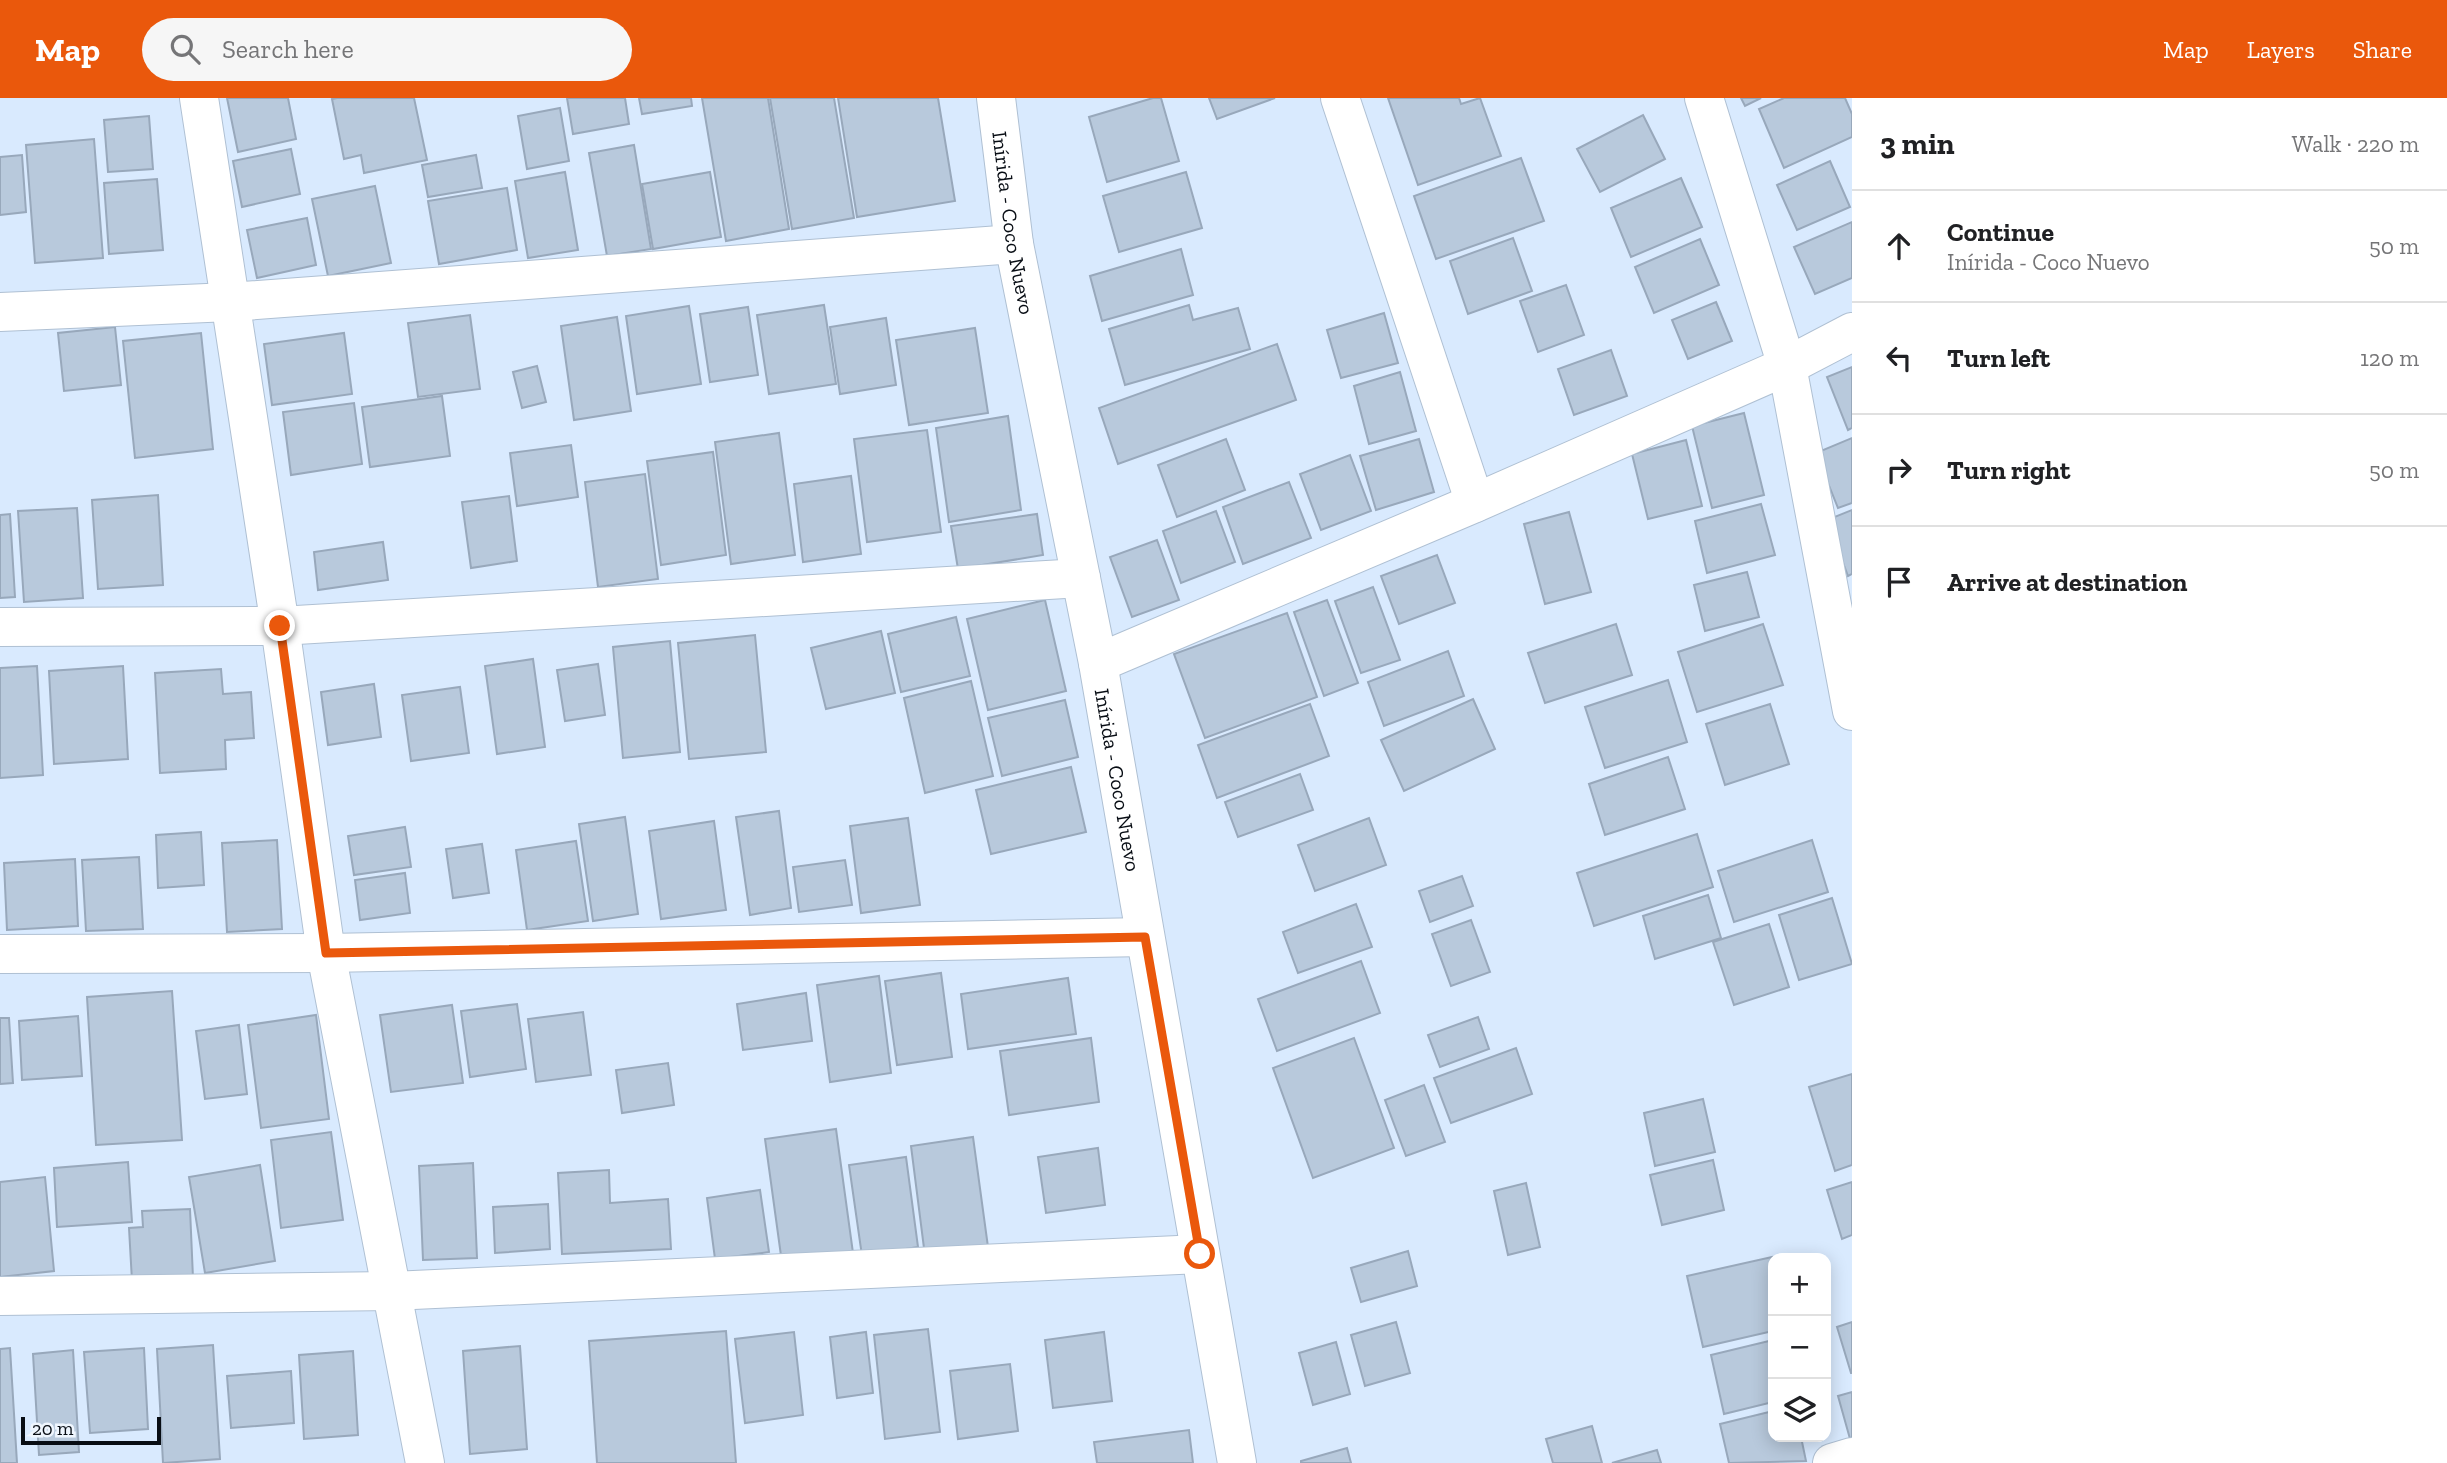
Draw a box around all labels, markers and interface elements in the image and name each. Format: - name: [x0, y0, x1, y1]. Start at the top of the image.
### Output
- search box: [142, 18, 632, 81]
- text: Map: [35, 30, 100, 69]
- icon: search: [166, 30, 204, 68]
- text: Search here: [222, 33, 354, 65]
- text: Map: [2163, 35, 2209, 64]
- text: Layers: [2247, 35, 2315, 64]
- text: Share: [2353, 35, 2412, 64]
- text: 3 min: [1880, 126, 1955, 162]
- street label: Inírida - Coco Nuevo: [988, 130, 1040, 316]
- text: Walk · 220 m: [2292, 130, 2419, 158]
- text: Continue: [1947, 216, 2054, 248]
- icon: ahead: [1880, 227, 1918, 265]
- text: 50 m: [2369, 232, 2419, 260]
- text: Inírida - Coco Nuevo: [1947, 248, 2150, 276]
- icon: left: [1880, 339, 1918, 377]
- text: Turn left: [1947, 342, 2050, 374]
- text: 120 m: [2360, 344, 2419, 372]
- icon: right: [1880, 451, 1918, 489]
- text: Turn right: [1947, 454, 2070, 486]
- text: 50 m: [2369, 456, 2419, 484]
- icon: arrive: [1880, 563, 1918, 601]
- text: Arrive at destination: [1947, 566, 2187, 598]
- route end: [264, 610, 295, 641]
- street label: Inírida - Coco Nuevo: [1090, 686, 1146, 873]
- route start: [1184, 1238, 1215, 1269]
- map controls: [1768, 1253, 1831, 1442]
- button: +: [1768, 1253, 1831, 1316]
- button: −: [1768, 1316, 1831, 1379]
- button: layers: [1768, 1379, 1831, 1442]
- scale bar: [21, 1414, 161, 1446]
- text: 20 m: [32, 1417, 73, 1440]

